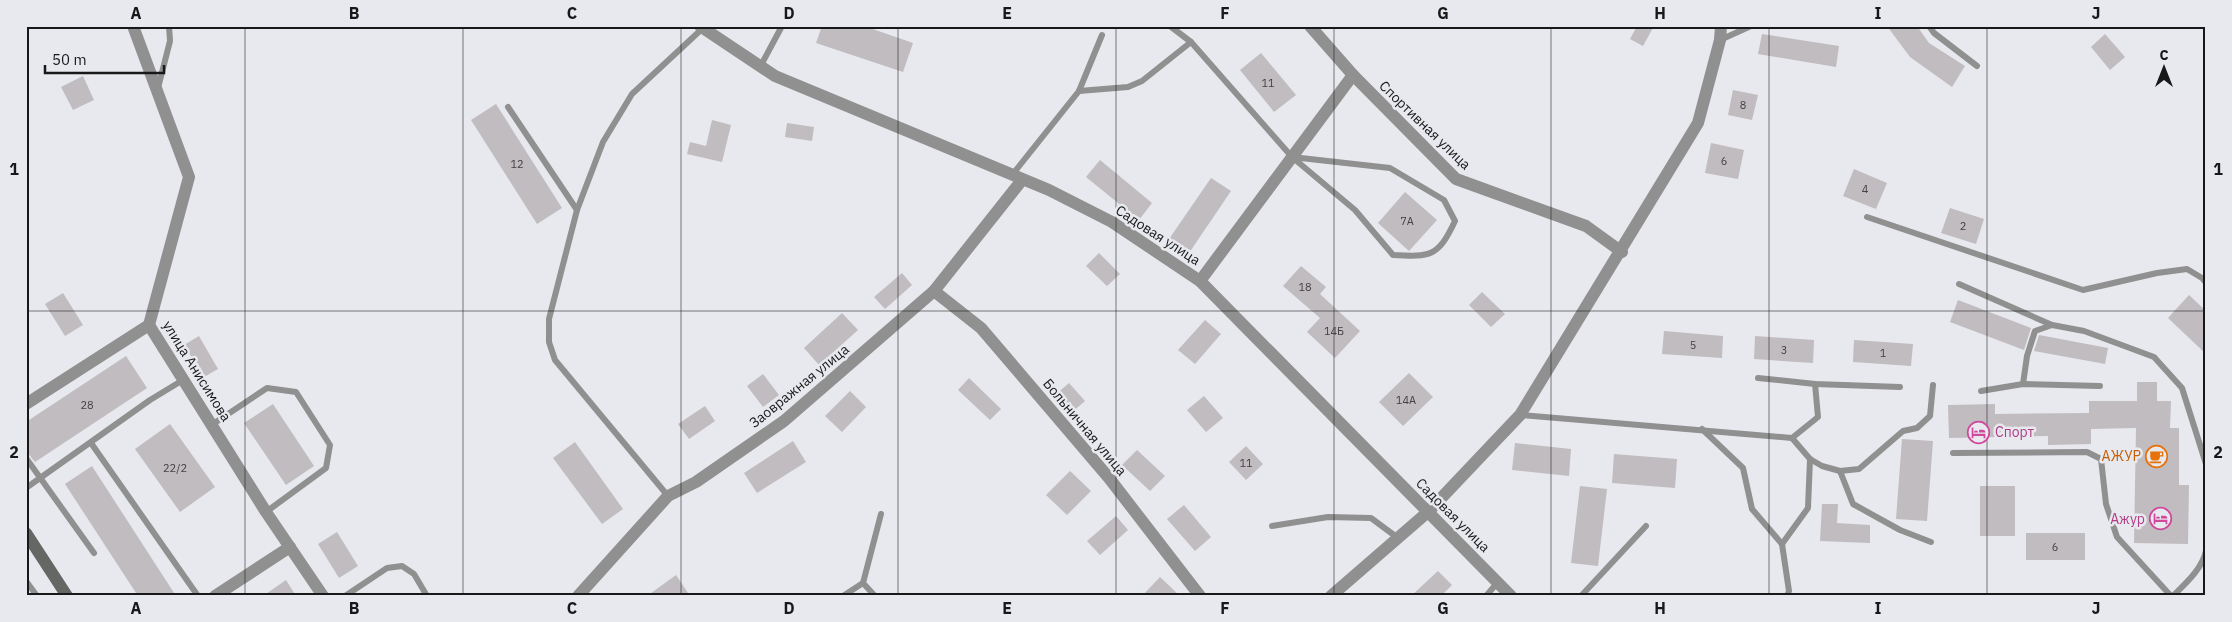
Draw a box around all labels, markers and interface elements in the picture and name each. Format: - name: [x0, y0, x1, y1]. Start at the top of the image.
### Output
- text: A: [131, 3, 142, 23]
- text: B: [349, 3, 360, 23]
- text: C: [567, 3, 577, 23]
- text: D: [783, 3, 795, 23]
- text: E: [1002, 3, 1012, 23]
- text: F: [1220, 3, 1230, 23]
- text: G: [1437, 3, 1449, 23]
- text: H: [1654, 3, 1666, 23]
- text: I: [1875, 3, 1882, 23]
- text: J: [2092, 3, 2100, 23]
- scale bar: [45, 42, 164, 74]
- north arrow: [2140, 42, 2190, 92]
- text: С: [2159, 46, 2169, 64]
- text: 50 m: [52, 50, 87, 69]
- house number: 11: [1261, 76, 1275, 90]
- street label: Спортивная улица: [1375, 77, 1475, 174]
- house number: 8: [1740, 98, 1746, 112]
- house number: 6: [1721, 154, 1727, 168]
- house number: 12: [510, 157, 524, 171]
- text: 1: [9, 159, 19, 179]
- text: 1: [2213, 159, 2223, 179]
- house number: 4: [1862, 182, 1869, 196]
- street label: Садовая улица: [1112, 201, 1204, 269]
- house number: 7А: [1400, 214, 1414, 228]
- house number: 2: [1960, 219, 1966, 233]
- house number: 18: [1298, 280, 1312, 294]
- street label: улица Анисимова: [159, 317, 236, 425]
- house number: 14Б: [1324, 324, 1344, 338]
- house number: 5: [1690, 338, 1696, 352]
- street label: Заовражная улица: [746, 340, 853, 432]
- house number: 3: [1781, 343, 1787, 357]
- house number: 1: [1880, 346, 1887, 360]
- street label: Больничная улица: [1039, 375, 1131, 480]
- house number: 14А: [1396, 393, 1416, 407]
- house number: 28: [80, 398, 94, 412]
- hotel icon: Спорт: [1967, 420, 1991, 444]
- place label: Спорт: [1995, 423, 2035, 441]
- text: 2: [9, 442, 19, 462]
- text: 2: [2213, 442, 2223, 462]
- cafe icon: АЖУР: [2145, 444, 2169, 468]
- place label: АЖУР: [2102, 447, 2141, 465]
- house number: 11: [1239, 456, 1253, 470]
- house number: 22/2: [163, 461, 187, 475]
- street label: Садовая улица: [1412, 474, 1494, 556]
- hotel icon: Ажур: [2149, 507, 2173, 531]
- place label: Ажур: [2110, 510, 2145, 528]
- house number: 6: [2052, 540, 2058, 554]
- text: A: [131, 598, 142, 618]
- text: B: [349, 598, 360, 618]
- text: C: [567, 598, 577, 618]
- text: D: [783, 598, 795, 618]
- text: E: [1002, 598, 1012, 618]
- text: F: [1220, 598, 1230, 618]
- text: G: [1437, 598, 1449, 618]
- text: H: [1654, 598, 1666, 618]
- text: I: [1875, 598, 1882, 618]
- text: J: [2092, 598, 2100, 618]

